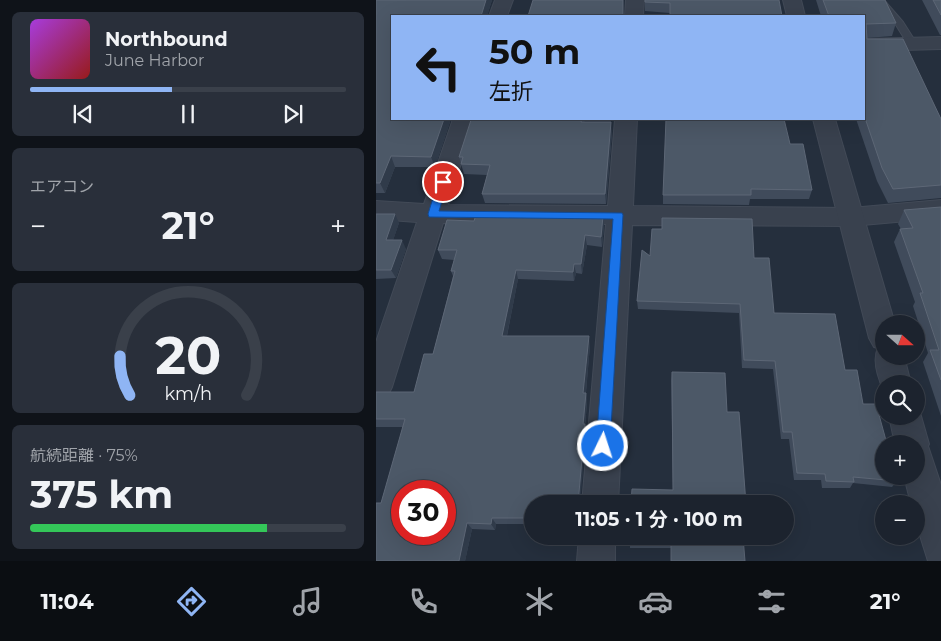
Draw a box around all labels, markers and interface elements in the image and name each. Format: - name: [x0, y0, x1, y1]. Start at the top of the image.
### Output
- text: Northbound: [105, 28, 228, 51]
- text: 50 m: [489, 30, 580, 73]
- icon: left: [406, 35, 471, 100]
- text: June Harbor: [105, 51, 204, 70]
- text: 左折: [489, 78, 533, 105]
- icon: previous: [69, 100, 97, 128]
- icon: pause: [174, 100, 202, 128]
- icon: next: [279, 100, 307, 128]
- pin: [422, 161, 464, 203]
- icon: arrive: [429, 168, 457, 196]
- text: エアコン: [30, 177, 94, 196]
- text: 21°: [161, 202, 215, 249]
- text: −: [30, 209, 46, 243]
- text: +: [330, 209, 346, 243]
- north arrow: [875, 315, 925, 365]
- map controls: [875, 315, 925, 545]
- text: 20: [155, 324, 221, 387]
- button: search: [875, 375, 925, 425]
- text: km/h: [164, 383, 212, 404]
- position arrow: [576, 419, 628, 471]
- button: +: [875, 435, 925, 485]
- text: 航続距離 · 75%: [30, 446, 138, 465]
- text: 375 km: [30, 471, 173, 518]
- speed limit sign: 30: [391, 480, 456, 545]
- button: −: [875, 495, 925, 545]
- text: 11:05 · 1 分 · 100 m: [575, 508, 743, 531]
- icon: directions: [174, 584, 209, 619]
- icon: music: [290, 584, 325, 619]
- icon: phone: [406, 584, 441, 619]
- icon: climate: [522, 584, 557, 619]
- icon: car: [638, 584, 673, 619]
- icon: filters: [754, 584, 789, 619]
- text: 11:04: [40, 588, 94, 615]
- text: 21°: [870, 588, 900, 615]

